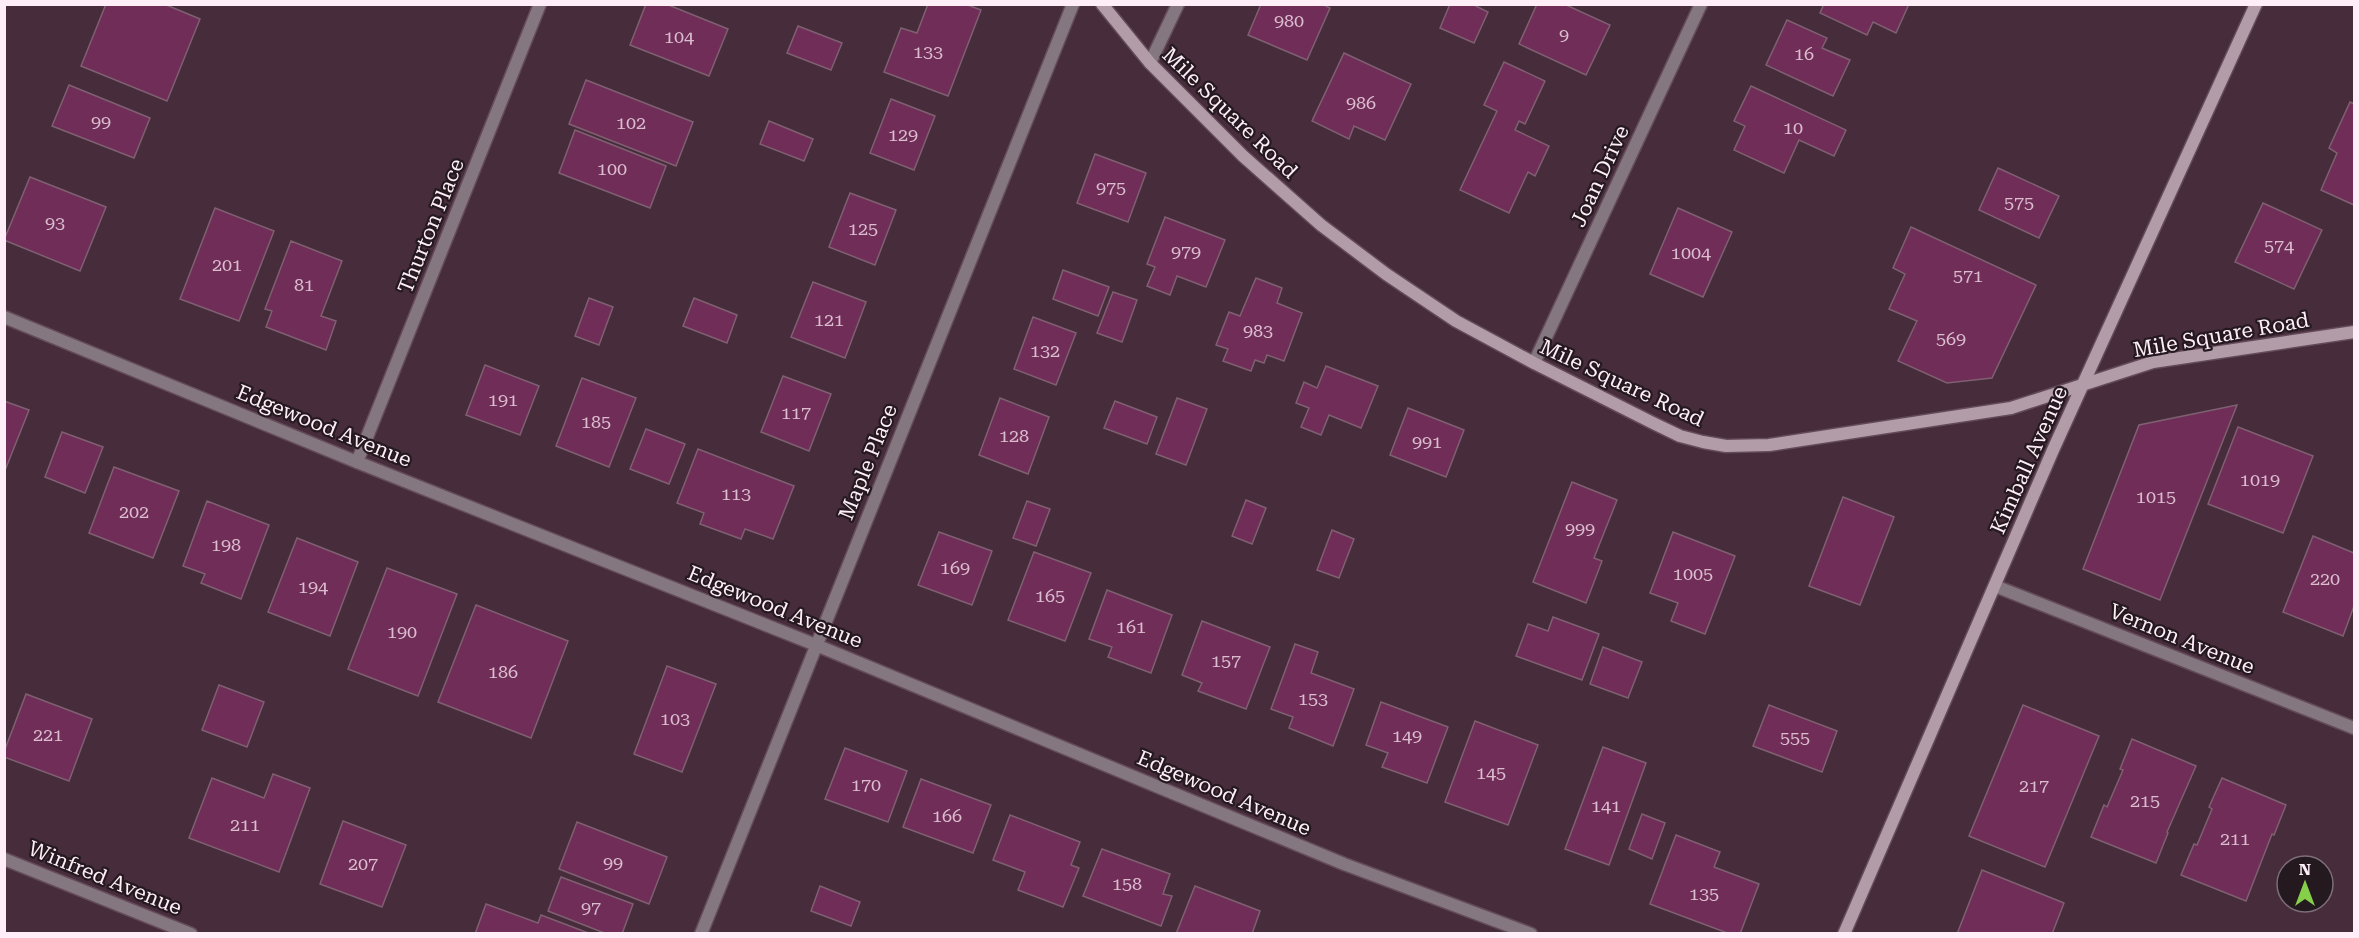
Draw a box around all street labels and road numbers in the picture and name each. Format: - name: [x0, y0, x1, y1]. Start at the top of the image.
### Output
- street label: Mile Square Road: [1158, 42, 1303, 184]
- street label: Joan Drive: [1566, 121, 1634, 231]
- street label: Thurton Place: [393, 155, 469, 297]
- street label: Mile Square Road: [2131, 308, 2311, 362]
- street label: Mile Square Road: [1536, 334, 1708, 432]
- street label: Edgewood Avenue: [233, 380, 415, 472]
- street label: Kimball Avenue: [1986, 382, 2072, 538]
- street label: Maple Place: [834, 401, 902, 523]
- street label: Edgewood Avenue: [684, 561, 866, 653]
- street label: Vernon Avenue: [2106, 599, 2258, 679]
- street label: Edgewood Avenue: [1133, 746, 1315, 840]
- street label: Winfred Avenue: [25, 836, 185, 920]

